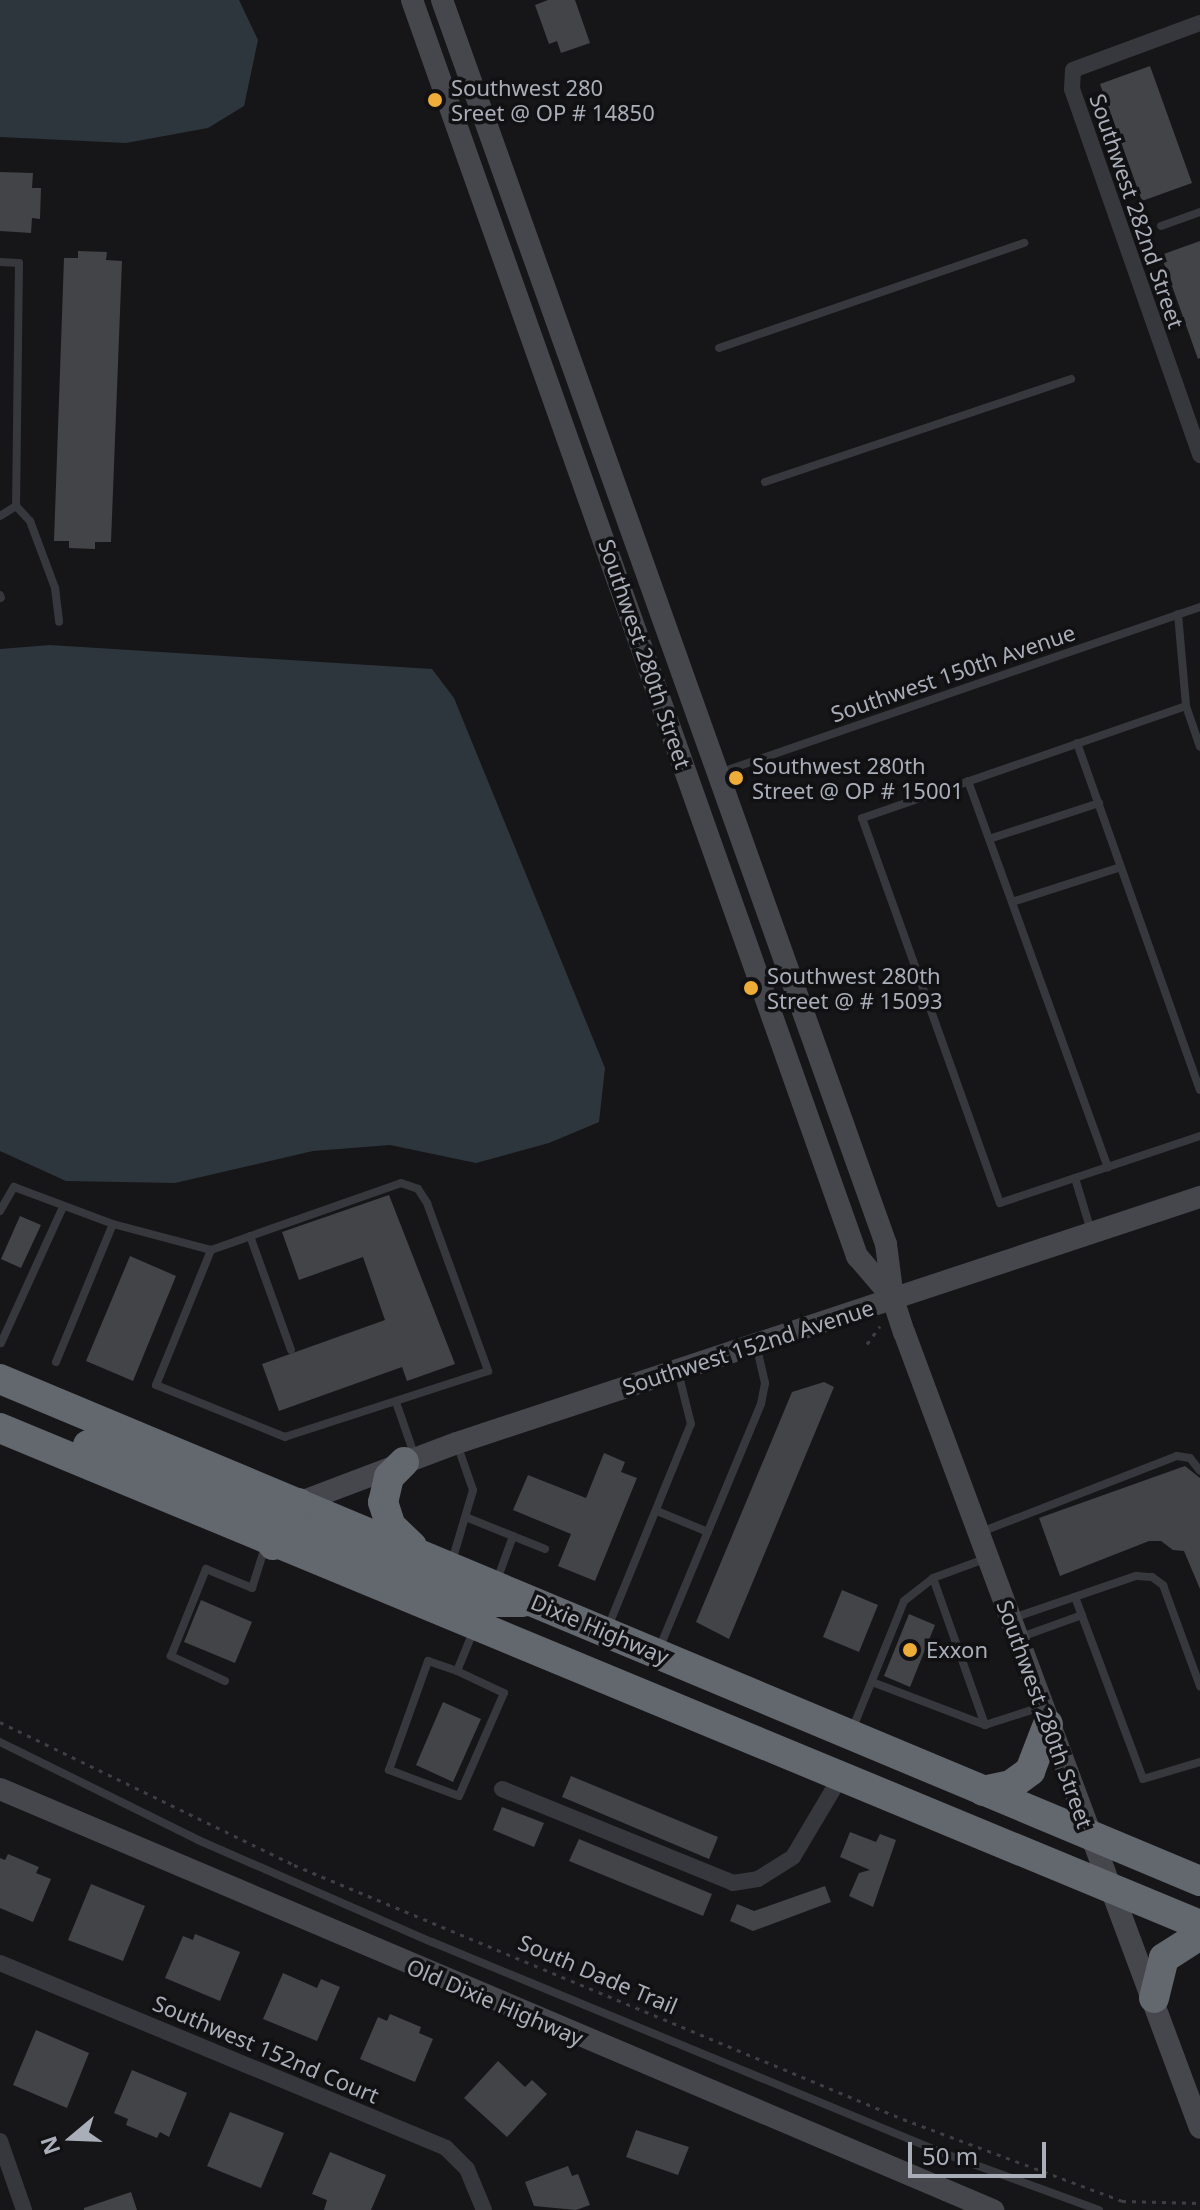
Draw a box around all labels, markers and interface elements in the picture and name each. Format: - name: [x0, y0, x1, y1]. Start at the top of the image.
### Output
- place label: Southwest 280 Sreet @ OP # 14850: [451, 74, 655, 126]
- street label: Southwest 282nd Street: [1084, 90, 1190, 332]
- marker: Southwest 280 Sreet @ OP # 14850: [426, 91, 444, 109]
- street label: Southwest 280th Street: [593, 536, 697, 772]
- street label: Southwest 150th Avenue: [827, 619, 1079, 727]
- place label: Southwest 280th Street @ OP # 15001: [752, 752, 964, 804]
- marker: Southwest 280th Street @ OP # 15001: [727, 769, 745, 787]
- place label: Southwest 280th Street @ # 15093: [767, 962, 942, 1014]
- marker: Southwest 280th Street @ # 15093: [742, 979, 760, 997]
- street label: Southwest 152nd Avenue: [619, 1294, 877, 1400]
- street label: Dixie Highway: [527, 1588, 673, 1670]
- street label: Southwest 280th Street: [991, 1596, 1099, 1832]
- place label: Exxon: [926, 1637, 988, 1663]
- marker: Exxon: [901, 1641, 919, 1659]
- street label: South Dade Trail: [515, 1929, 681, 2019]
- street label: Old Dixie Highway: [403, 1953, 587, 2051]
- street label: Southwest 152nd Court: [149, 1989, 383, 2109]
- north arrow: [32, 2098, 112, 2178]
- scale bar: [912, 2126, 1050, 2176]
- text: N: [32, 2132, 66, 2159]
- text: 50 m: [922, 2139, 978, 2172]

